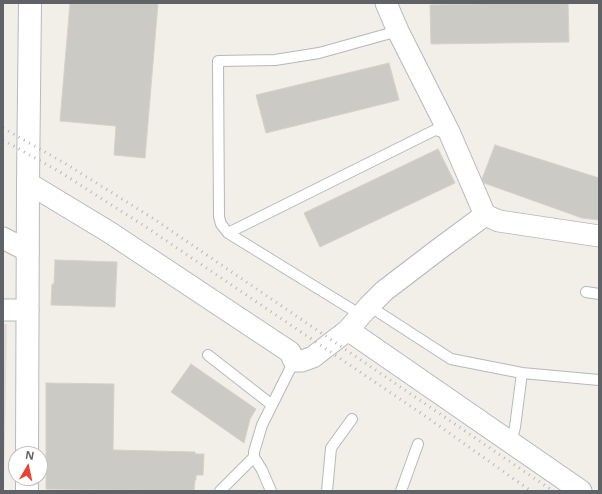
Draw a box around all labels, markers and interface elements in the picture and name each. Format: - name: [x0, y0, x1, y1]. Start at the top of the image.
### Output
- north arrow: [8, 446, 48, 486]
- text: N: [24, 447, 35, 463]

